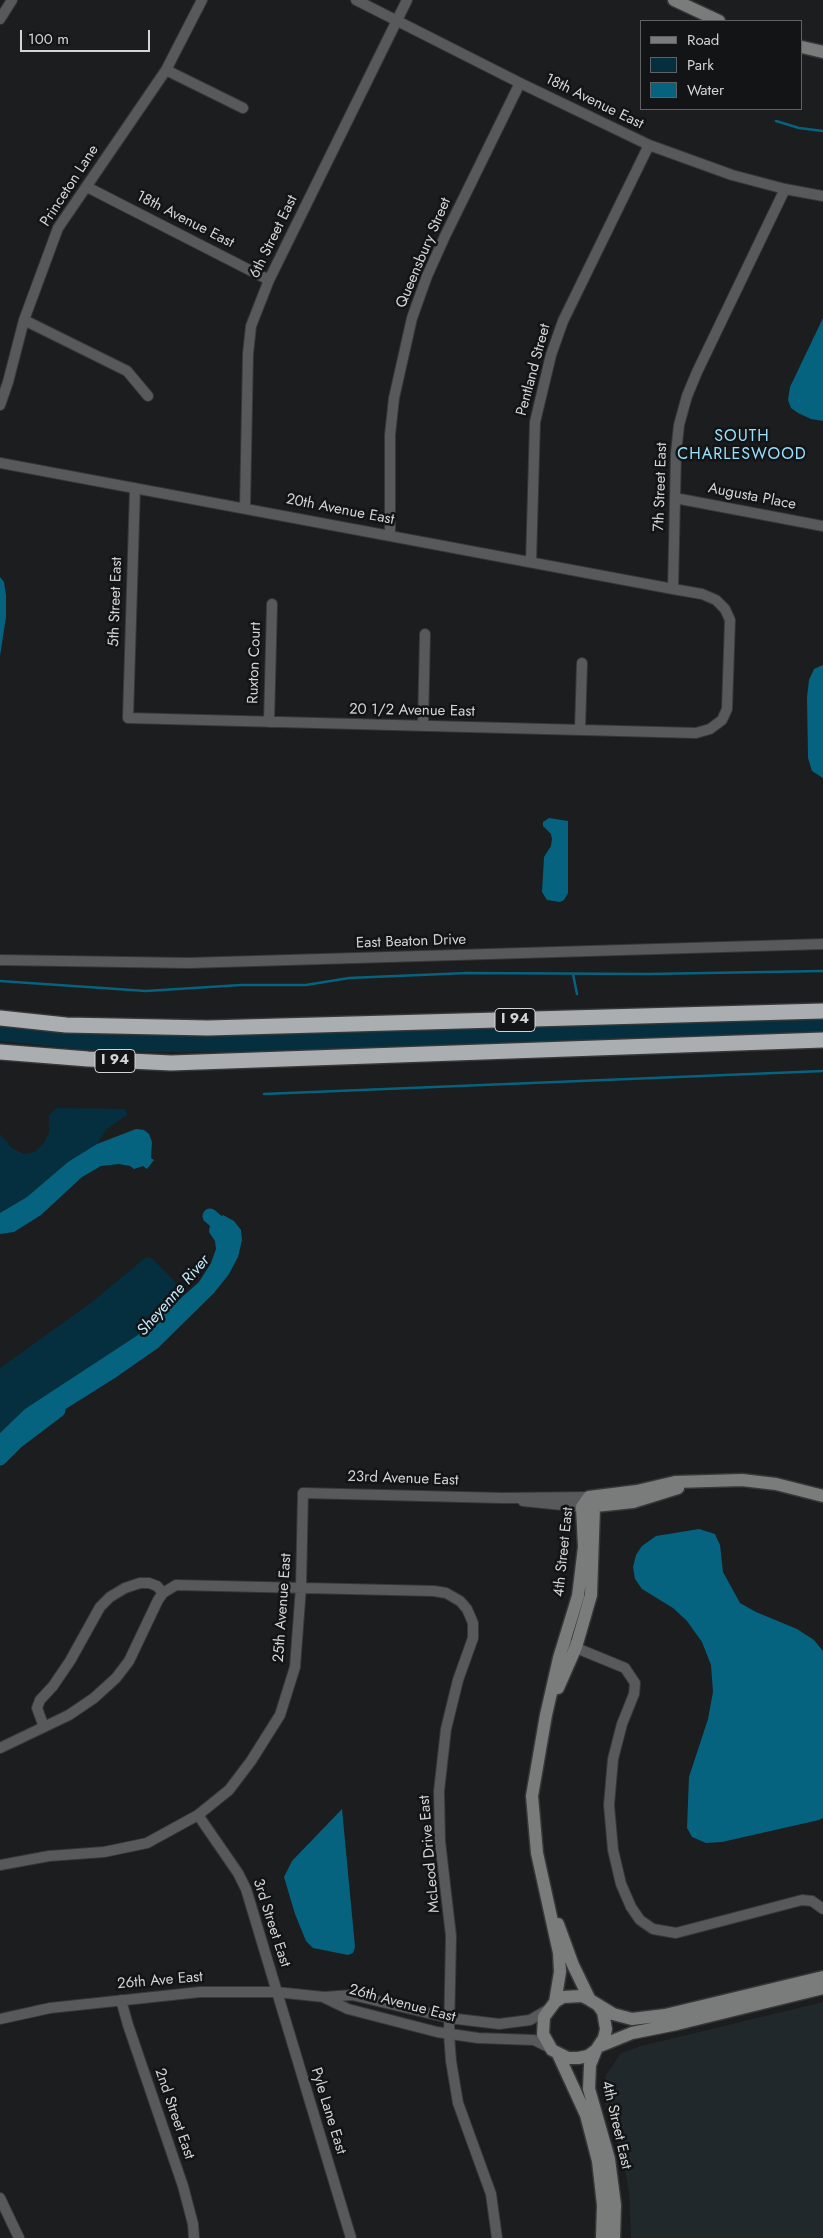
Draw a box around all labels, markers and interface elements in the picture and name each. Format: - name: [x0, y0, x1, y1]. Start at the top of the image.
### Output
- scale bar: [22, 20, 152, 52]
- legend: [640, 20, 803, 110]
- text: 100 m: [28, 28, 69, 50]
- text: Road: [687, 29, 719, 51]
- text: Park: [687, 54, 714, 76]
- street label: 18th Avenue East: [542, 70, 646, 134]
- text: Water: [687, 79, 724, 101]
- street label: Princeton Lane: [37, 142, 103, 230]
- street label: 18th Avenue East: [133, 188, 237, 252]
- street label: 6th Street East: [246, 193, 302, 281]
- street label: Queensbury Street: [393, 195, 455, 311]
- street label: Pentland Street: [513, 322, 555, 418]
- district label: SOUTH CHARLESWOOD: [676, 427, 808, 465]
- street label: 7th Street East: [650, 442, 672, 532]
- street label: Augusta Place: [707, 480, 797, 514]
- street label: 20th Avenue East: [284, 491, 396, 529]
- street label: 5th Street East: [105, 557, 127, 647]
- street label: Ruxton Court: [245, 622, 265, 704]
- street label: 20 1/2 Avenue East: [349, 701, 475, 721]
- street label: East Beaton Drive: [356, 931, 466, 953]
- road number: I 94: [495, 1008, 535, 1032]
- road number: I 94: [95, 1050, 135, 1072]
- water label: Sheyenne River: [134, 1252, 214, 1340]
- street label: 23rd Avenue East: [347, 1468, 459, 1490]
- street label: 4th Street East: [550, 1506, 578, 1598]
- street label: 25th Avenue East: [270, 1553, 296, 1663]
- street label: McLeod Drive East: [416, 1794, 444, 1914]
- street label: 3rd Street East: [248, 1877, 294, 1969]
- street label: 26th Ave East: [116, 1968, 204, 1994]
- street label: 26th Avenue East: [347, 1981, 457, 2027]
- street label: Pyle Lane East: [306, 2065, 350, 2157]
- street label: 2nd Street East: [150, 2066, 198, 2162]
- street label: 4th Street East: [597, 2079, 635, 2171]

